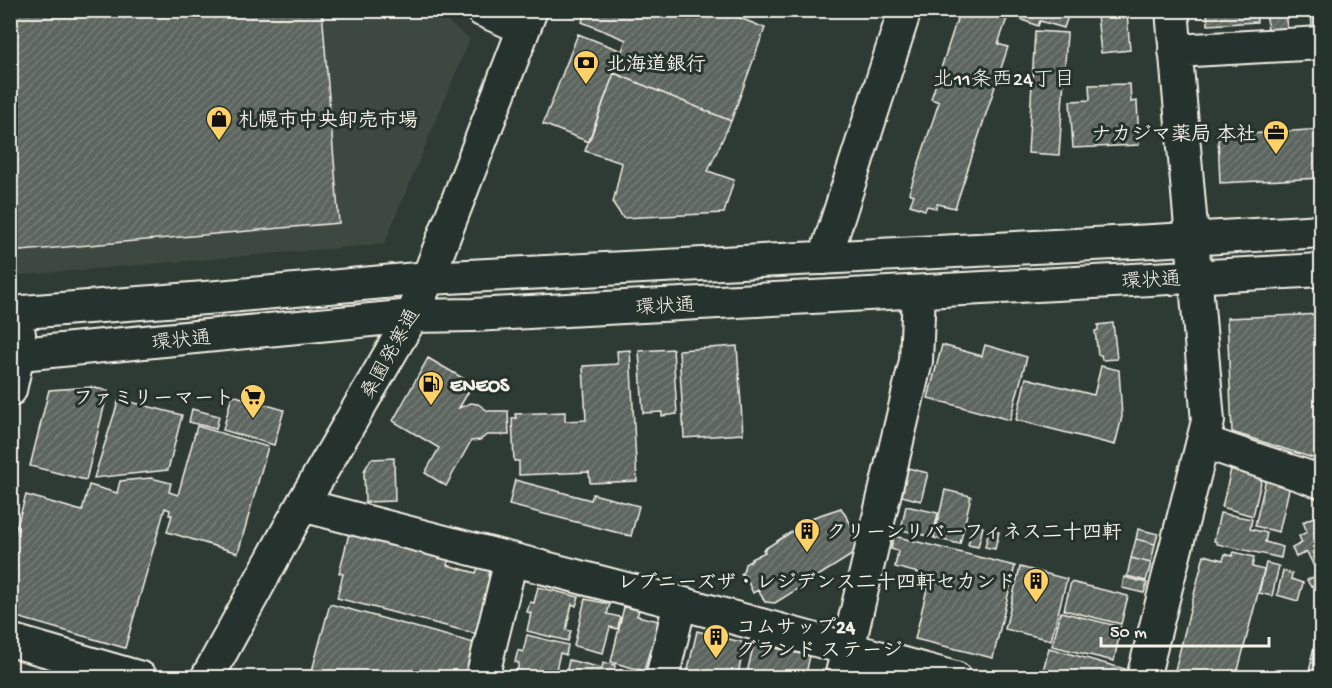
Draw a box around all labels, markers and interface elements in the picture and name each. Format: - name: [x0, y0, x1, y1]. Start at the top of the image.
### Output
- bank icon: 北海道銀行: [571, 48, 601, 86]
- place label: 北海道銀行: [606, 53, 706, 78]
- district label: 北11条西24丁目: [933, 68, 1075, 94]
- shop icon: 札幌市中央卸売市場: [204, 104, 234, 142]
- place label: 札幌市中央卸売市場: [238, 109, 418, 134]
- office icon: ナカジマ薬局 本社: [1261, 118, 1291, 156]
- place label: ナカジマ薬局 本社: [1091, 123, 1256, 148]
- street label: 環状通: [1121, 268, 1182, 296]
- street label: 環状通: [635, 294, 696, 322]
- street label: 桑園発寒通: [357, 305, 426, 404]
- street label: 環状通: [150, 327, 212, 357]
- fuel station icon: ENEOS: [416, 369, 446, 407]
- place label: ENEOS: [450, 376, 510, 399]
- supermarket icon: ファミリーマート: [238, 382, 268, 420]
- place label: ファミリーマート: [73, 389, 234, 412]
- building icon: クリーンリバーフィネス二十四軒: [792, 516, 822, 554]
- place label: クリーンリバーフィネス二十四軒: [826, 521, 1122, 546]
- building icon: レブニーズザ・レジデンス二十四軒セカンド: [1021, 566, 1051, 604]
- place label: レブニーズザ・レジデンス二十四軒セカンド: [618, 571, 1016, 596]
- scale bar: [1101, 610, 1269, 648]
- place label: コムサップ24 グランド ステージ: [736, 616, 902, 664]
- building icon: コムサップ24 グランド ステージ: [701, 622, 731, 660]
- text: 50 m: [1110, 623, 1147, 644]

